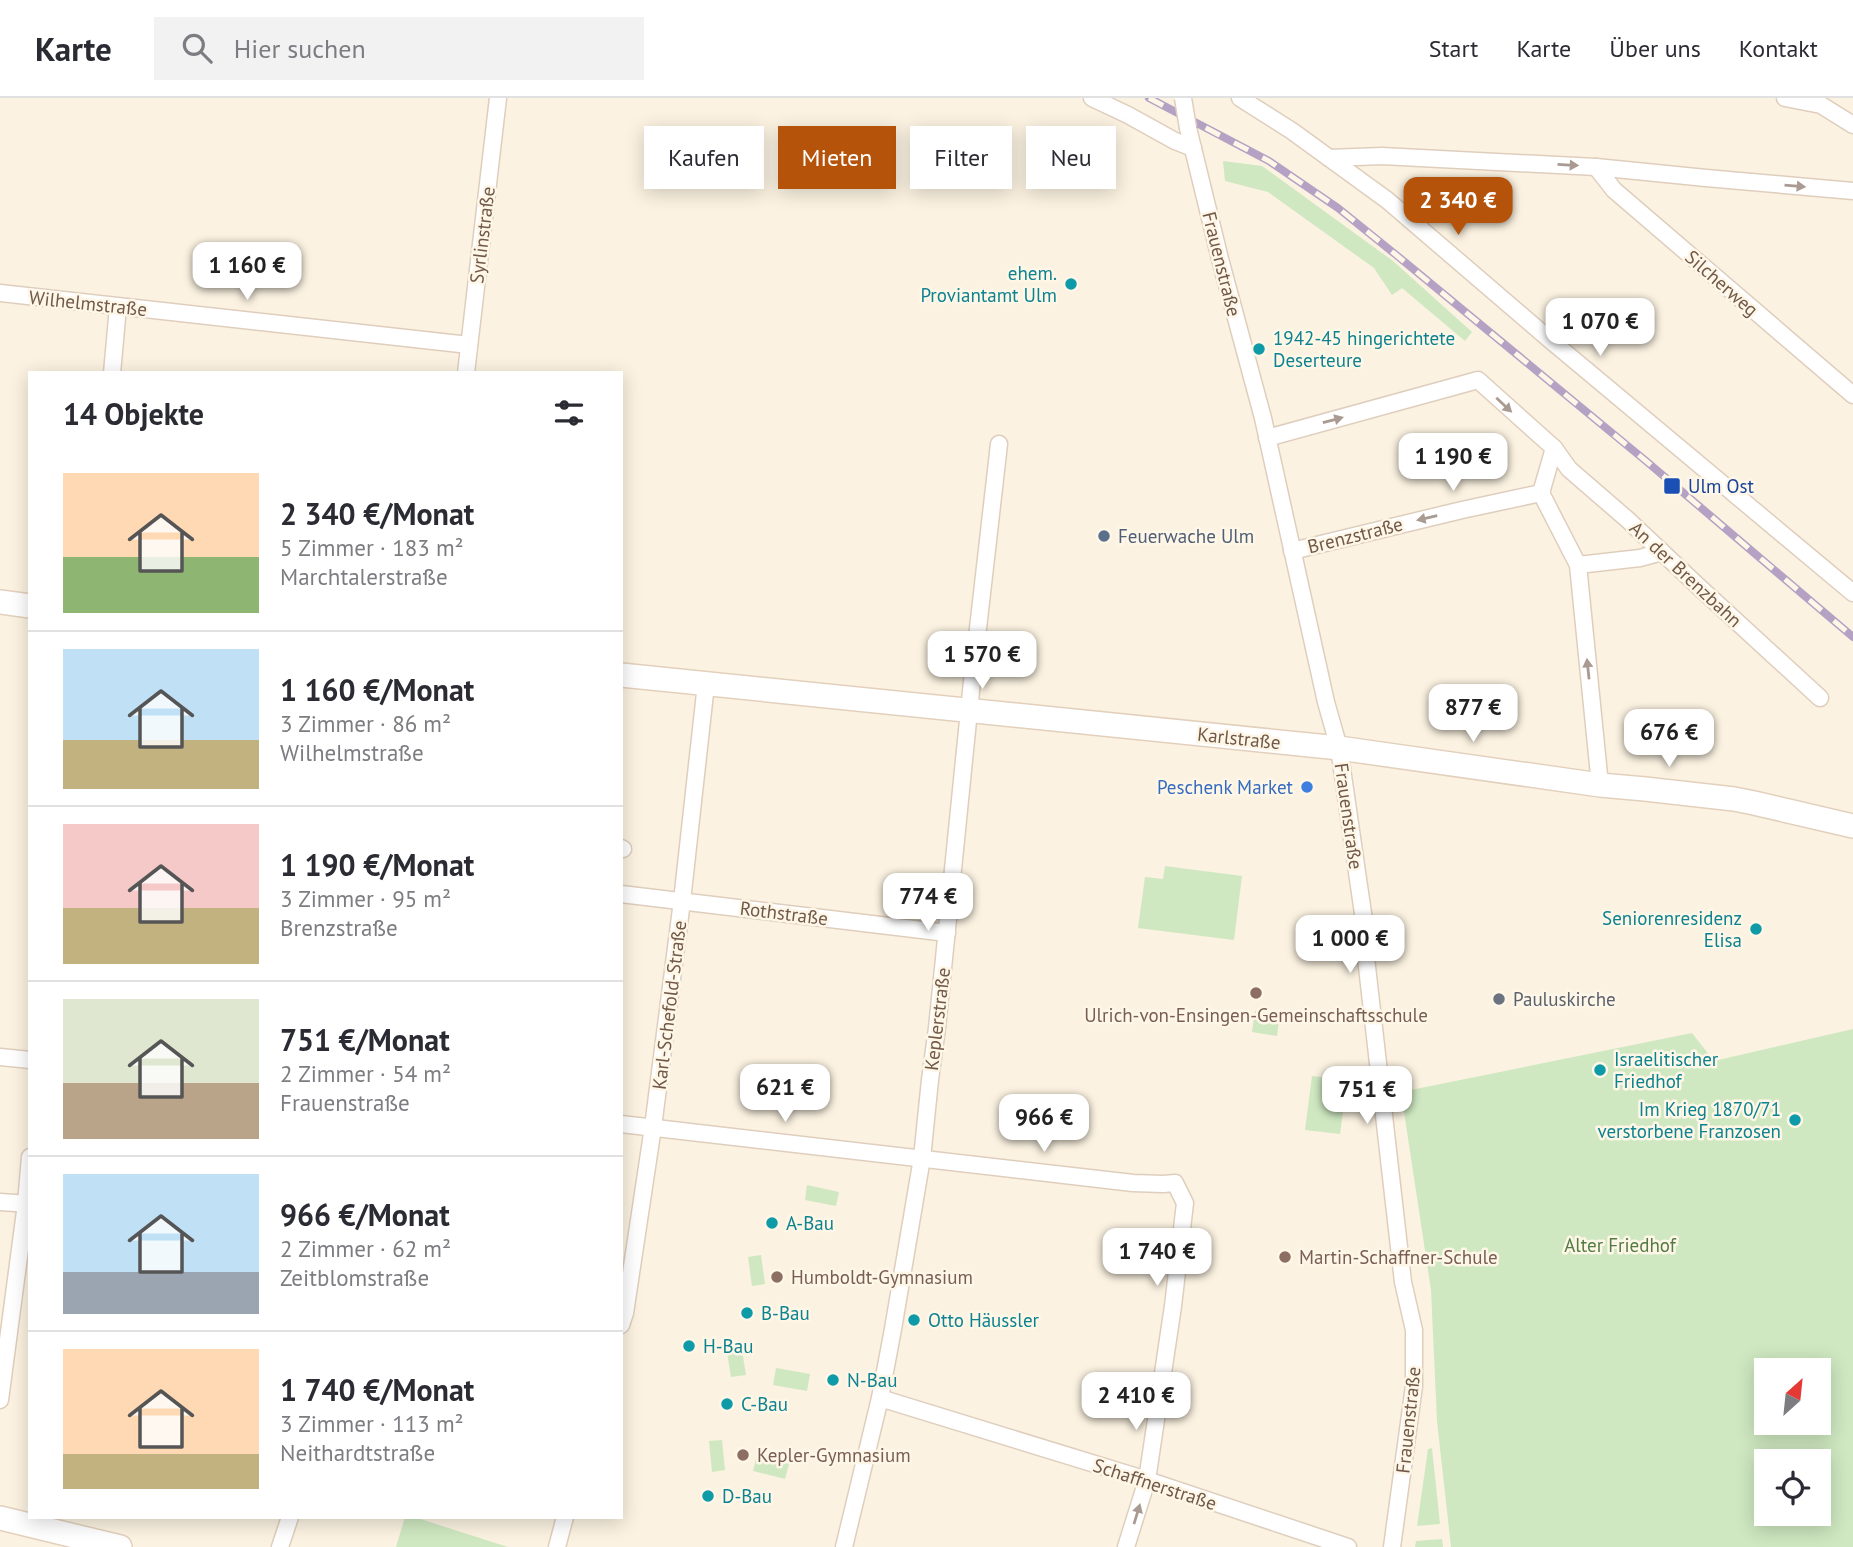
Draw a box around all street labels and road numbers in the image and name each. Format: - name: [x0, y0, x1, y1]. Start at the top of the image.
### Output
- street label: Syrlinstraße: [464, 185, 500, 285]
- street label: Frauenstraße: [1197, 209, 1247, 319]
- street label: Silcherweg: [1680, 245, 1764, 321]
- street label: Wilhelmstraße: [28, 285, 148, 321]
- street label: Brenzstraße: [1305, 512, 1405, 558]
- street label: An der Brenzbahn: [1625, 516, 1747, 632]
- street label: Karlstraße: [1196, 722, 1282, 754]
- street label: Frauenstraße: [1330, 761, 1368, 871]
- street label: Rothstraße: [739, 896, 829, 930]
- street label: Karl-Schefold-Straße: [647, 919, 691, 1091]
- street label: Keplerstraße: [919, 966, 955, 1072]
- street label: Frauenstraße: [1390, 1365, 1426, 1475]
- street label: Schaffnerstraße: [1090, 1453, 1220, 1515]

